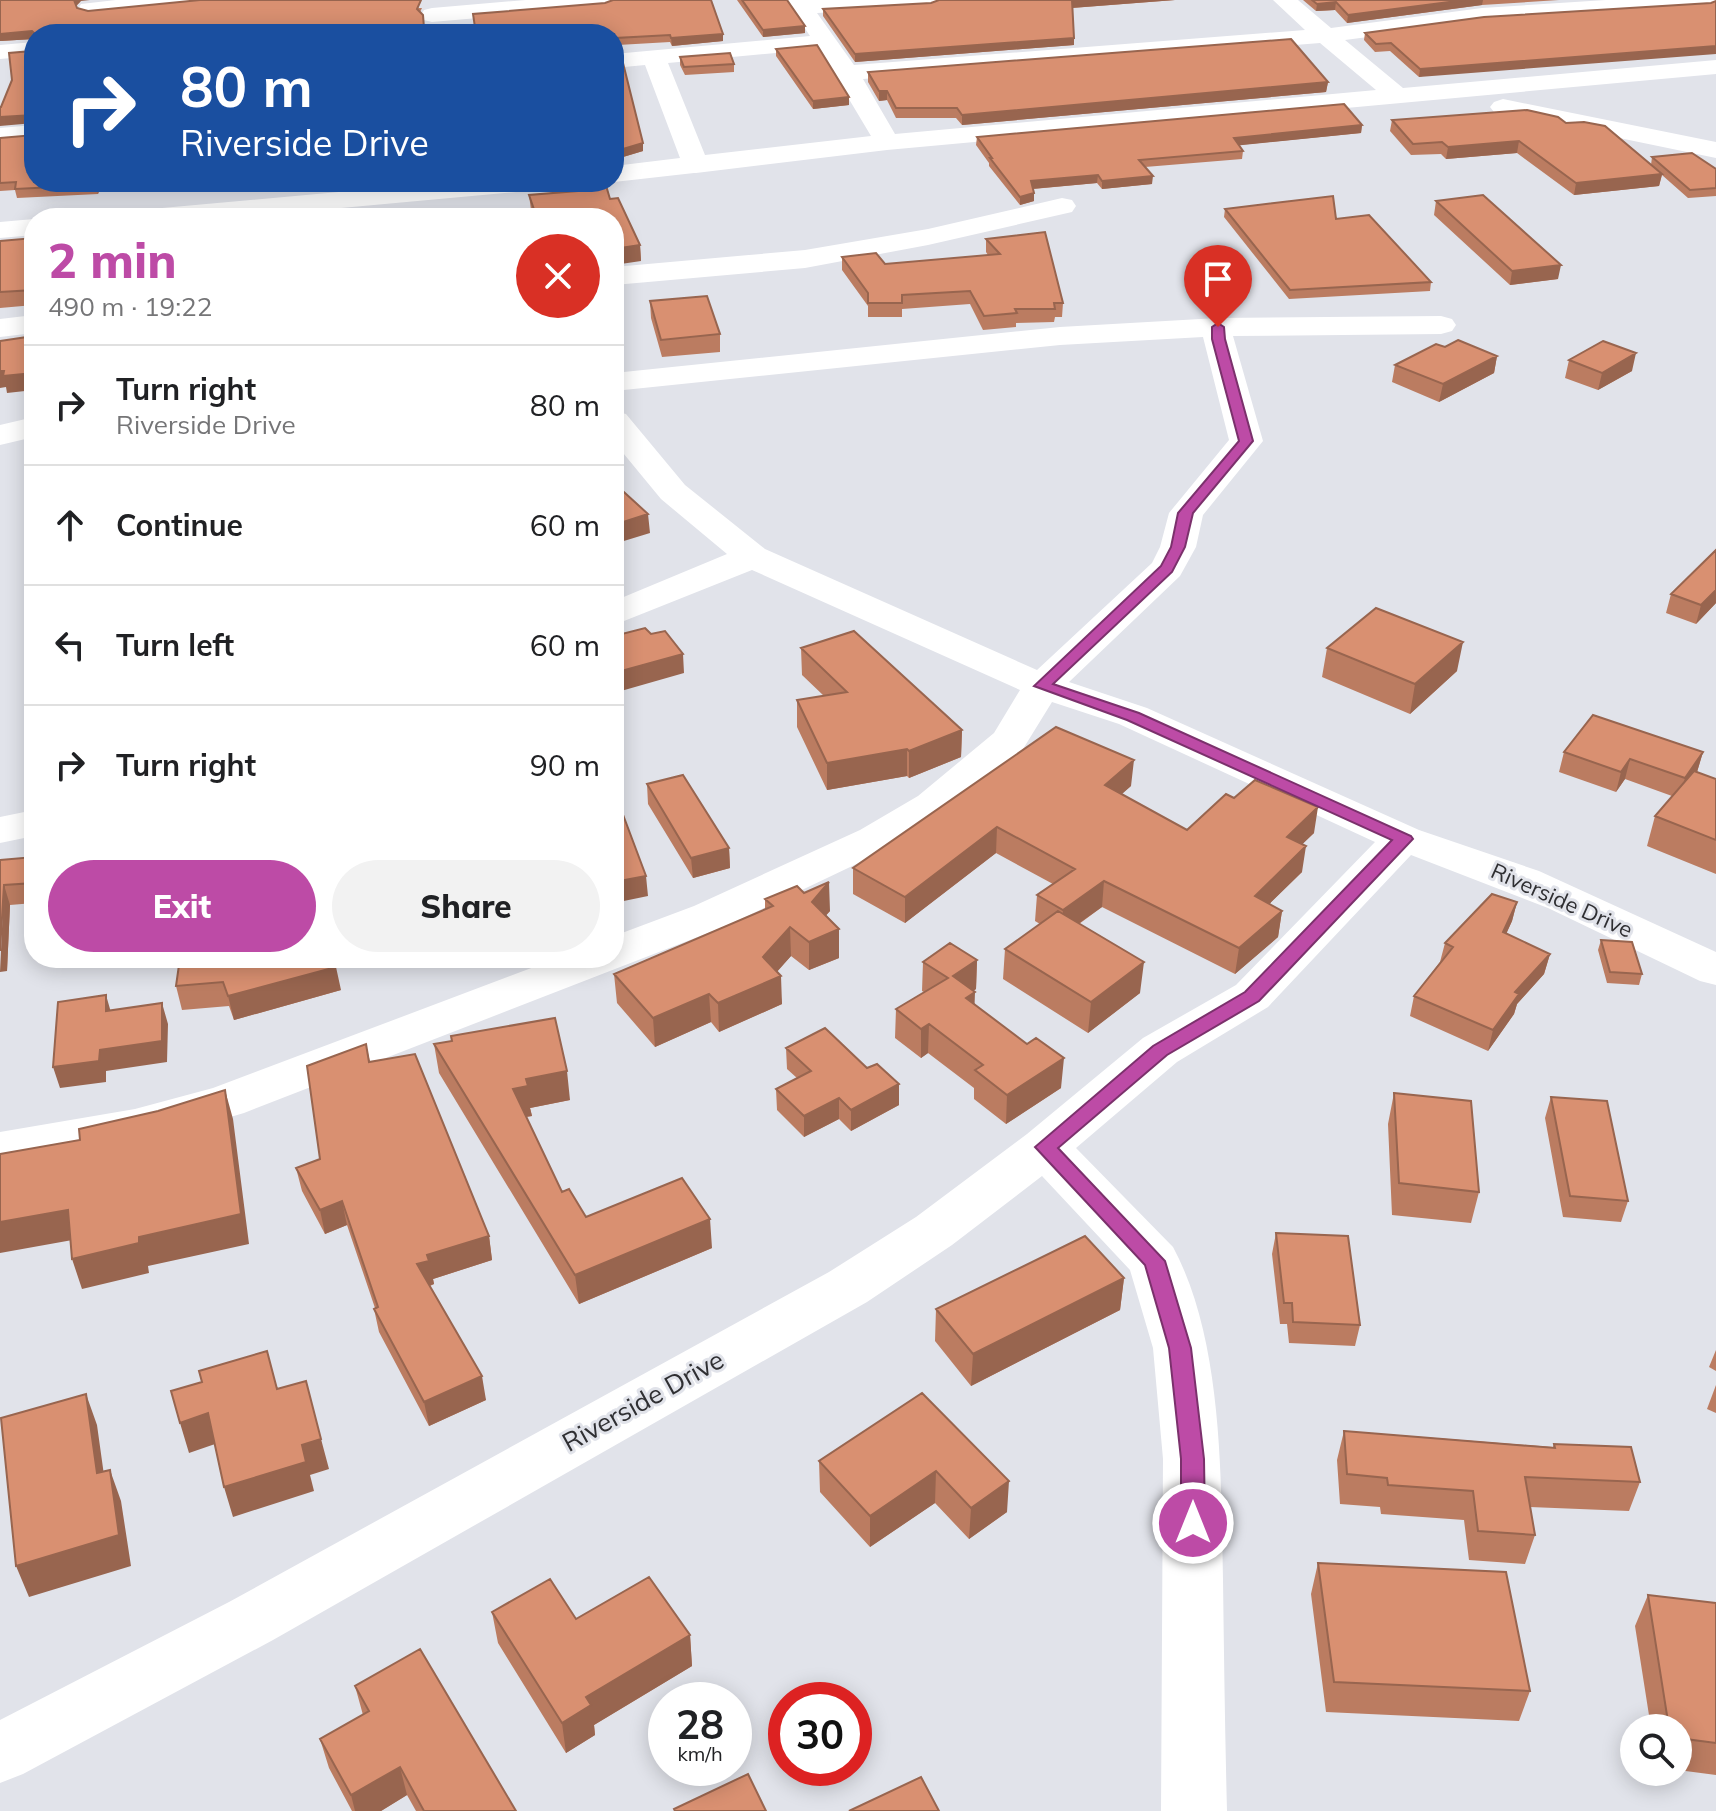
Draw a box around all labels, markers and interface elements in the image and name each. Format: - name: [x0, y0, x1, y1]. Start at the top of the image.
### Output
- text: 80 m: [180, 51, 313, 121]
- icon: right: [48, 56, 152, 160]
- text: Riverside Drive: [180, 120, 429, 165]
- text: 2 min: [48, 230, 177, 290]
- button: close: [516, 234, 600, 318]
- pin: [1184, 245, 1252, 327]
- icon: arrive: [1196, 257, 1240, 301]
- text: 490 m · 19:22: [48, 290, 212, 323]
- text: Turn right: [116, 370, 256, 408]
- icon: right: [48, 383, 92, 427]
- text: 80 m: [530, 386, 600, 424]
- text: Riverside Drive: [116, 408, 296, 441]
- icon: ahead: [48, 503, 92, 547]
- text: Continue: [116, 506, 243, 544]
- text: 60 m: [530, 506, 600, 544]
- icon: left: [48, 623, 92, 667]
- text: Turn left: [116, 626, 234, 664]
- text: 60 m: [530, 626, 600, 664]
- icon: right: [48, 743, 92, 787]
- text: Turn right: [116, 746, 256, 784]
- text: 90 m: [530, 746, 600, 784]
- street label: Riverside Drive: [1487, 856, 1637, 944]
- button: Exit: [48, 860, 316, 952]
- button: Share: [332, 860, 600, 952]
- street label: Riverside Drive: [556, 1343, 729, 1459]
- position arrow: [1151, 1481, 1235, 1565]
- speed limit sign: 30: [768, 1682, 872, 1786]
- text: 28: [676, 1699, 724, 1749]
- map controls: [1620, 1714, 1692, 1786]
- button: search: [1620, 1714, 1692, 1786]
- text: km/h: [677, 1741, 723, 1766]

